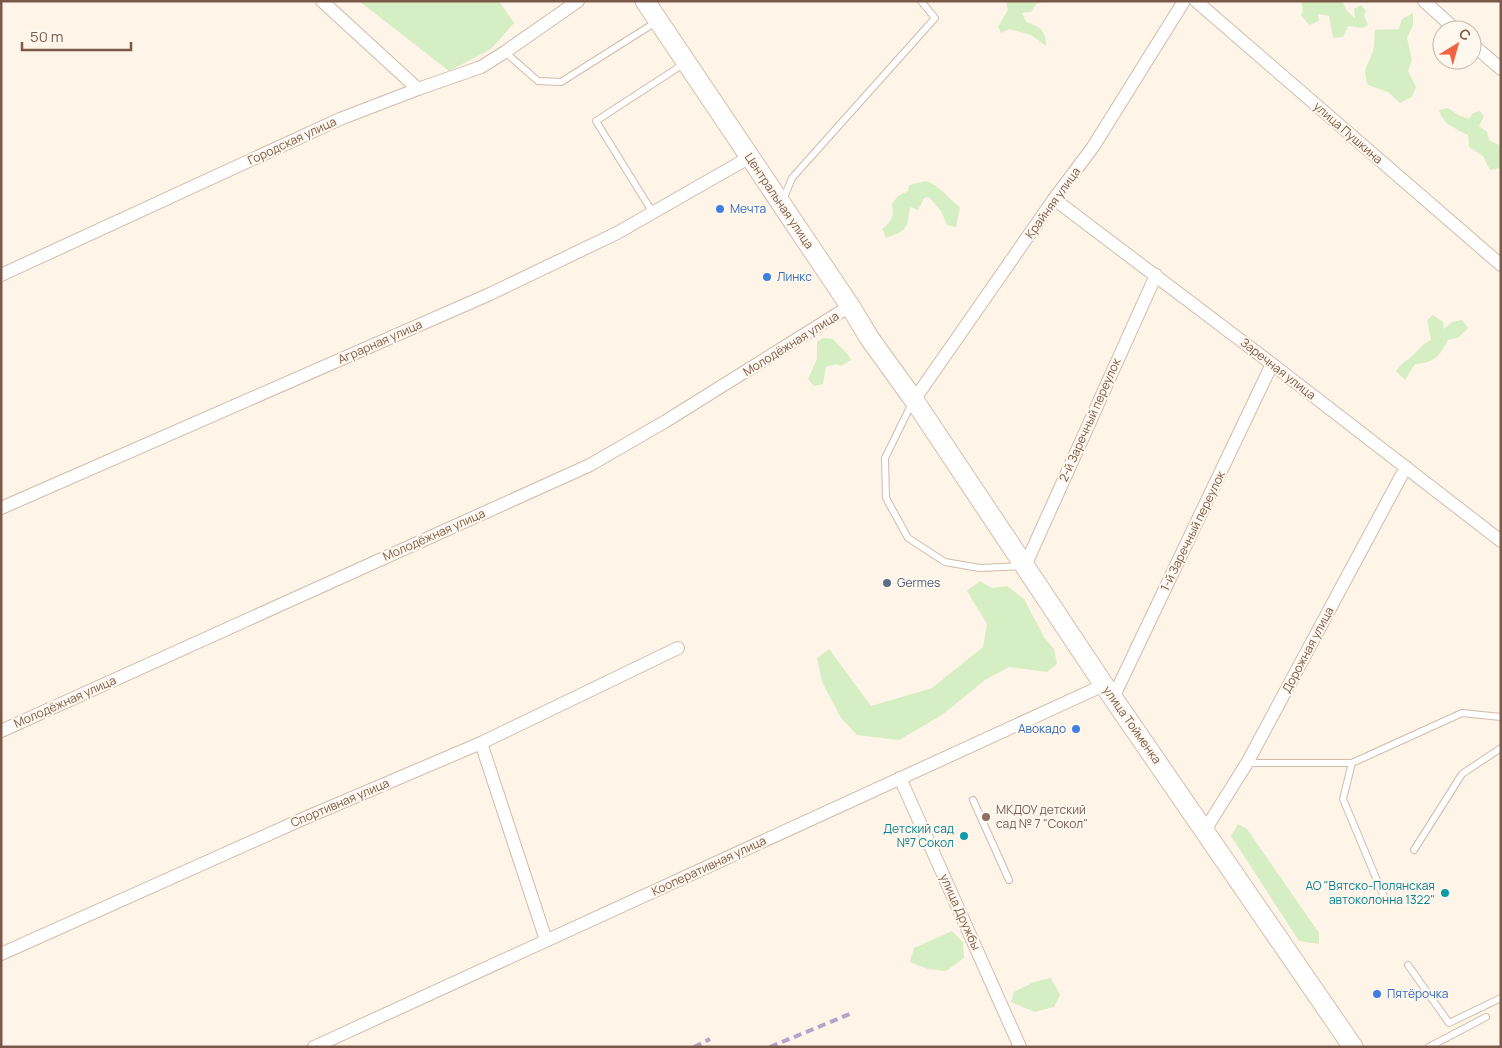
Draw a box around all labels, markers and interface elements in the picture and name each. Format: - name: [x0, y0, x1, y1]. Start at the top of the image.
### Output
- scale bar: [22, 20, 131, 52]
- north arrow: [1432, 20, 1482, 70]
- text: С: [1455, 24, 1475, 45]
- text: 50 m: [30, 26, 64, 47]
- street label: улица Пушкина: [1310, 98, 1387, 167]
- street label: Городская улица: [245, 113, 339, 169]
- street label: Центральная улица: [741, 149, 818, 252]
- street label: Крайняя улица: [1021, 164, 1084, 242]
- place label: Мечта: [730, 200, 766, 217]
- marker: Мечта: [714, 203, 726, 215]
- place label: Линкс: [777, 268, 812, 285]
- marker: Линкс: [761, 271, 773, 283]
- street label: Молодёжная улица: [739, 307, 842, 380]
- street label: Аграрная улица: [335, 315, 425, 368]
- street label: Заречная улица: [1237, 334, 1319, 403]
- street label: 2-й Заречный переулок: [1055, 354, 1125, 484]
- street label: 1-й Заречный переулок: [1156, 467, 1230, 594]
- street label: Молодёжная улица: [380, 504, 488, 565]
- place label: Germes: [897, 574, 940, 591]
- marker: Germes: [881, 577, 893, 589]
- street label: Дорожная улица: [1278, 604, 1337, 696]
- street label: Молодёжная улица: [11, 671, 119, 732]
- street label: улица Тойменка: [1099, 682, 1166, 767]
- place label: Авокадо: [1018, 720, 1066, 737]
- marker: Авокадо: [1070, 723, 1082, 735]
- street label: Спортивная улица: [288, 774, 392, 831]
- place label: МКДОУ детский сад № 7 "Сокол": [996, 801, 1088, 832]
- marker: МКДОУ детский сад № 7 "Сокол": [980, 811, 992, 823]
- place label: Детский сад №7 Сокол: [883, 820, 954, 851]
- marker: Детский сад №7 Сокол: [958, 830, 970, 842]
- street label: Кооперативная улица: [649, 832, 769, 900]
- street label: улица Дружбы: [936, 871, 985, 953]
- place label: АО "Вятско-Полянская автоколонна 1322": [1305, 877, 1435, 908]
- marker: АО "Вятско-Полянская автоколонна 1322": [1439, 887, 1451, 899]
- place label: Пятёрочка: [1387, 985, 1448, 1002]
- marker: Пятёрочка: [1371, 988, 1383, 1000]

